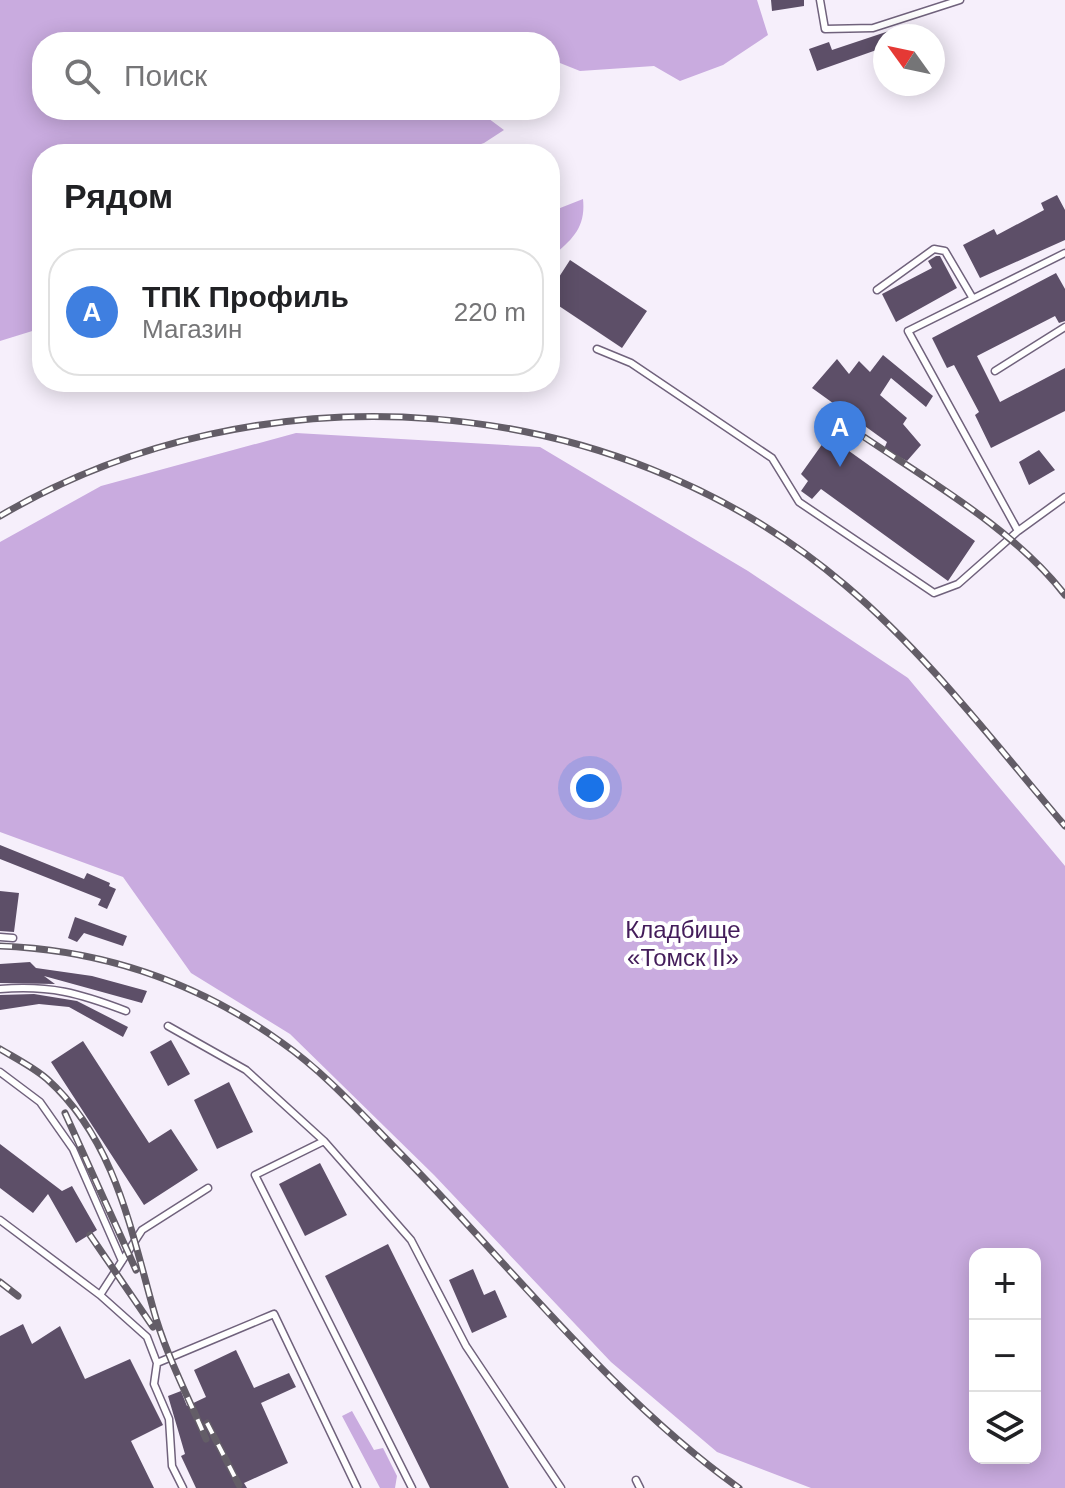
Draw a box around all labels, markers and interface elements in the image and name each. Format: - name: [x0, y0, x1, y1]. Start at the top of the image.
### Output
- north arrow: [873, 24, 945, 96]
- search box: [32, 32, 560, 120]
- icon: search: [60, 54, 104, 98]
- text: Поиск: [124, 59, 207, 92]
- text: Рядом: [64, 177, 173, 215]
- text: ТПК Профиль: [142, 280, 349, 313]
- text: A: [83, 297, 101, 327]
- text: 220 m: [454, 297, 526, 327]
- text: Магазин: [142, 314, 242, 344]
- pin: A: [814, 401, 866, 467]
- your location: [570, 768, 610, 808]
- park label: Кладбище «Томск II»: [625, 916, 741, 971]
- map controls: [969, 1248, 1041, 1464]
- button: +: [969, 1248, 1041, 1320]
- button: −: [969, 1320, 1041, 1392]
- button: layers: [969, 1392, 1041, 1464]

